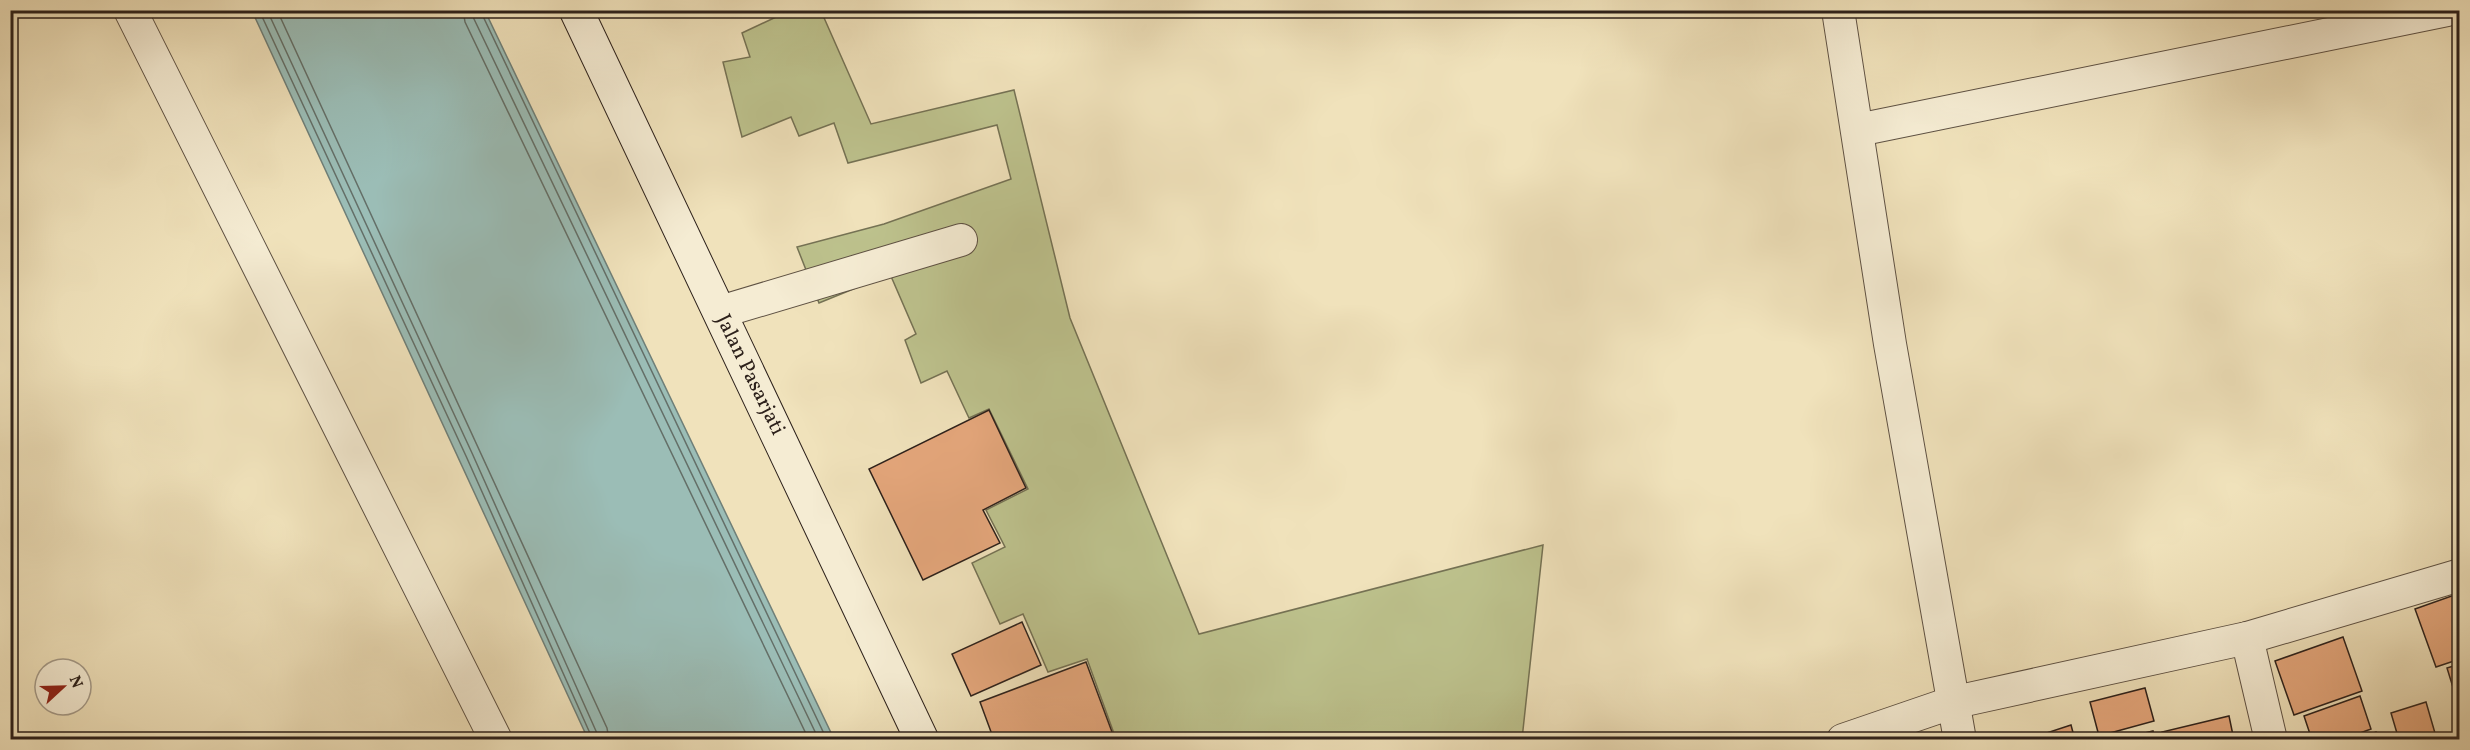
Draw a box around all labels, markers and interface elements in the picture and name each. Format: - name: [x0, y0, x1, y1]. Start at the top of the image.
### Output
- street label: Jalan Pasarjati: [708, 310, 792, 440]
- north arrow: [33, 657, 93, 717]
- text: N: [63, 673, 88, 692]

